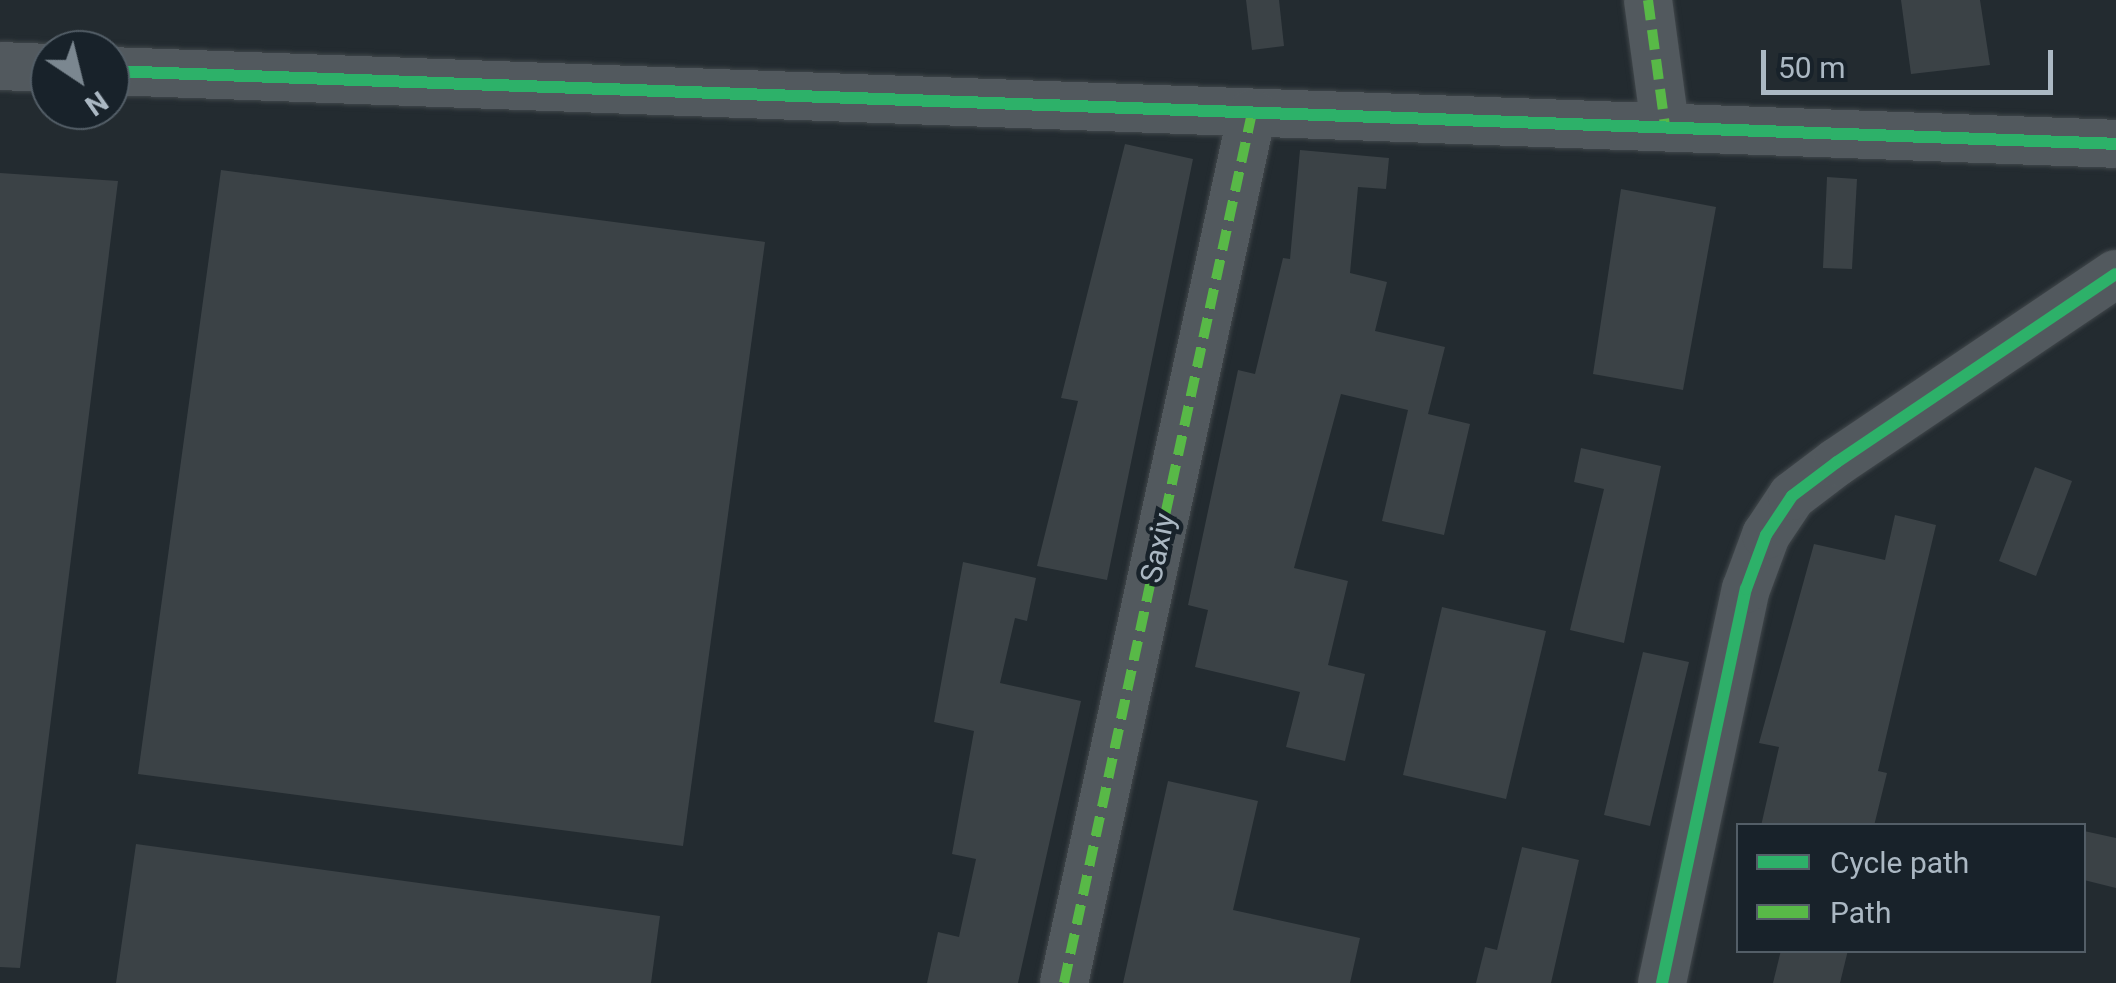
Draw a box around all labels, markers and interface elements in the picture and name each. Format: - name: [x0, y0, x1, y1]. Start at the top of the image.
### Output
- north arrow: [30, 30, 130, 130]
- scale bar: [1766, 30, 2058, 92]
- text: 50 m: [1778, 50, 1845, 85]
- text: N: [79, 84, 114, 123]
- street label: Saxiy: [1133, 510, 1183, 586]
- legend: [1736, 823, 2086, 953]
- text: Cycle path: [1830, 845, 1969, 880]
- text: Path: [1830, 895, 1891, 930]

